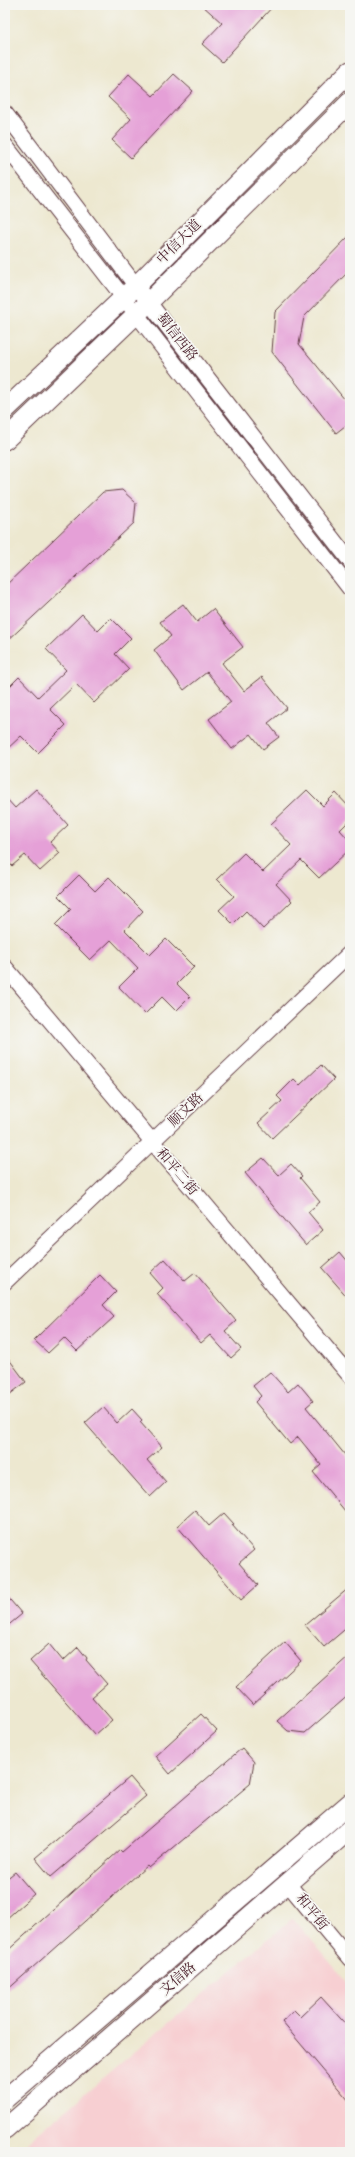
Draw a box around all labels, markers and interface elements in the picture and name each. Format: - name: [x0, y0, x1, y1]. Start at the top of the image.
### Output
- street label: 中信大道: [154, 217, 204, 267]
- street label: 蜀信西路: [154, 310, 201, 363]
- street label: 顺文路: [165, 1090, 206, 1130]
- street label: 和平二街: [154, 1145, 201, 1198]
- street label: 和平街: [293, 1891, 331, 1933]
- street label: 文信路: [157, 1959, 198, 1998]

